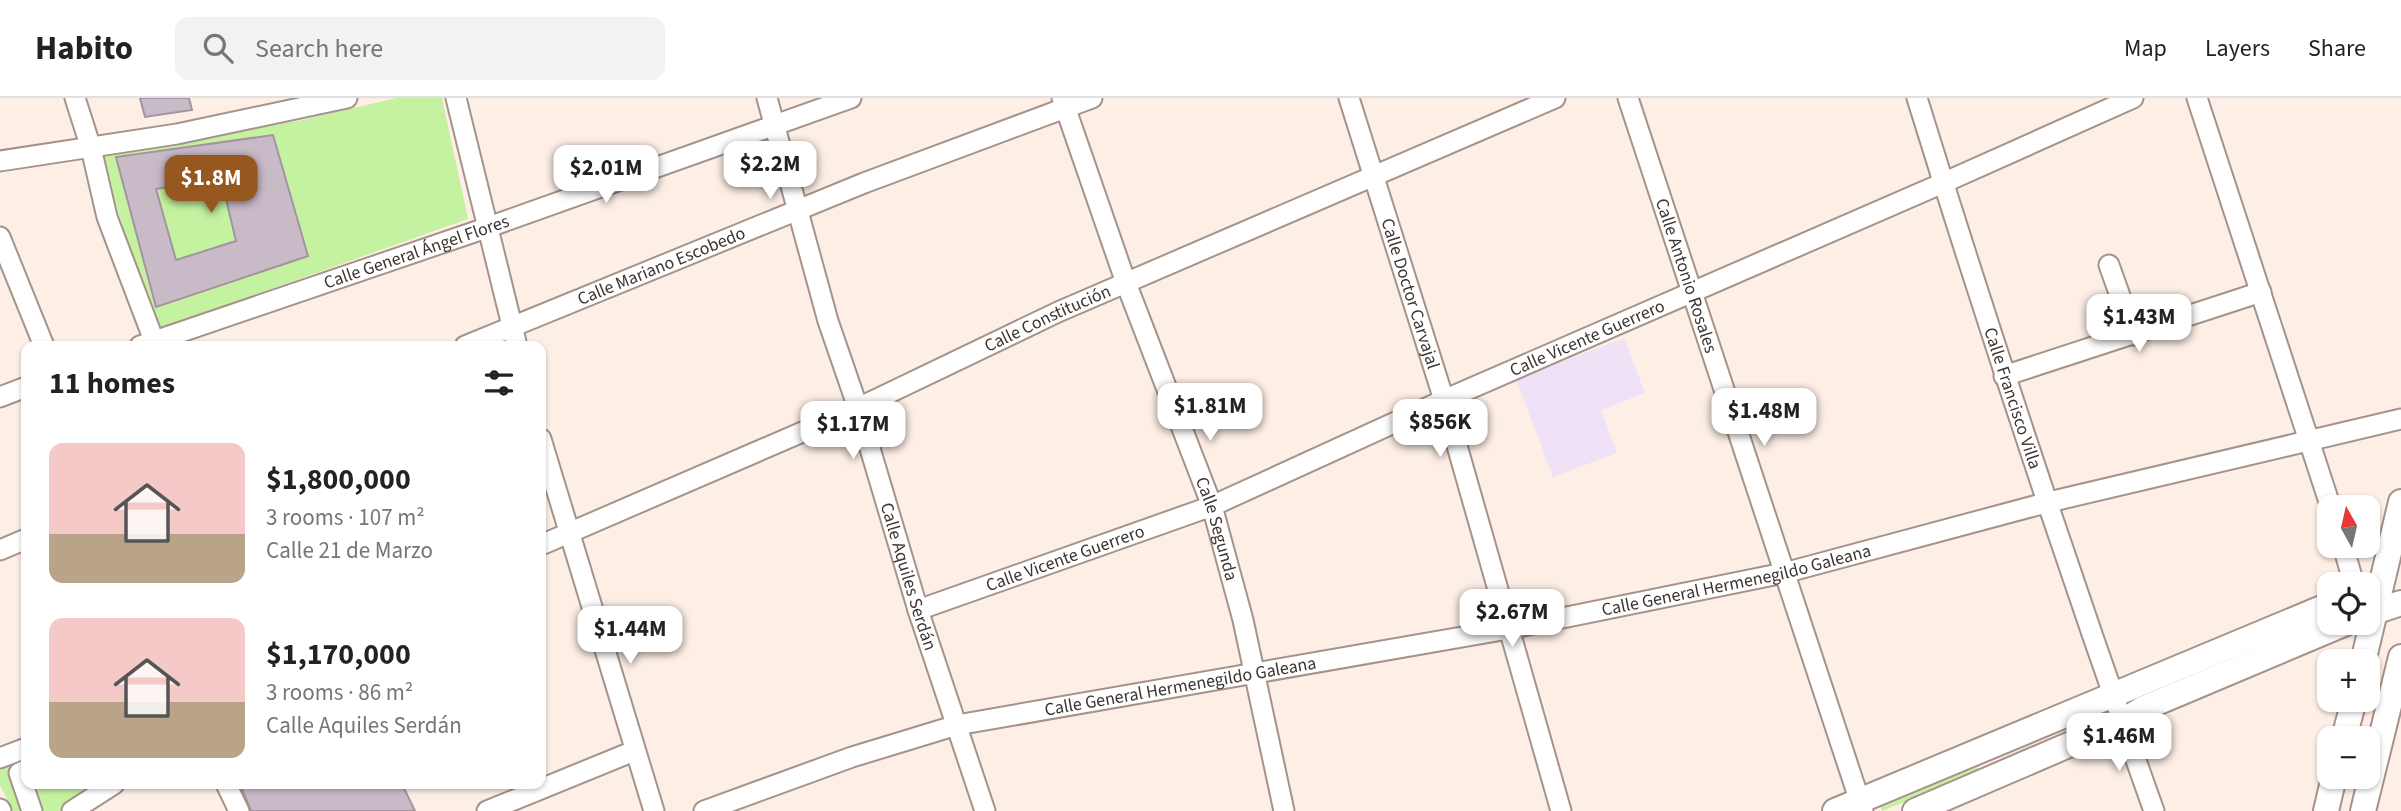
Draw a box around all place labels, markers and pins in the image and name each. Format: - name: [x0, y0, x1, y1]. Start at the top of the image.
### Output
- pin: $2.2M: [721, 141, 819, 201]
- pin: $2.01M: [549, 146, 663, 205]
- pin: $1.8M: [162, 156, 260, 215]
- pin: $1.43M: [2082, 294, 2196, 354]
- pin: $1.81M: [1153, 384, 1267, 443]
- pin: $1.48M: [1707, 388, 1821, 448]
- pin: $856K: [1391, 400, 1489, 459]
- pin: $1.17M: [796, 402, 910, 461]
- pin: $2.67M: [1455, 589, 1569, 649]
- pin: $1.44M: [573, 606, 687, 666]
- pin: $1.46M: [2062, 714, 2176, 773]

